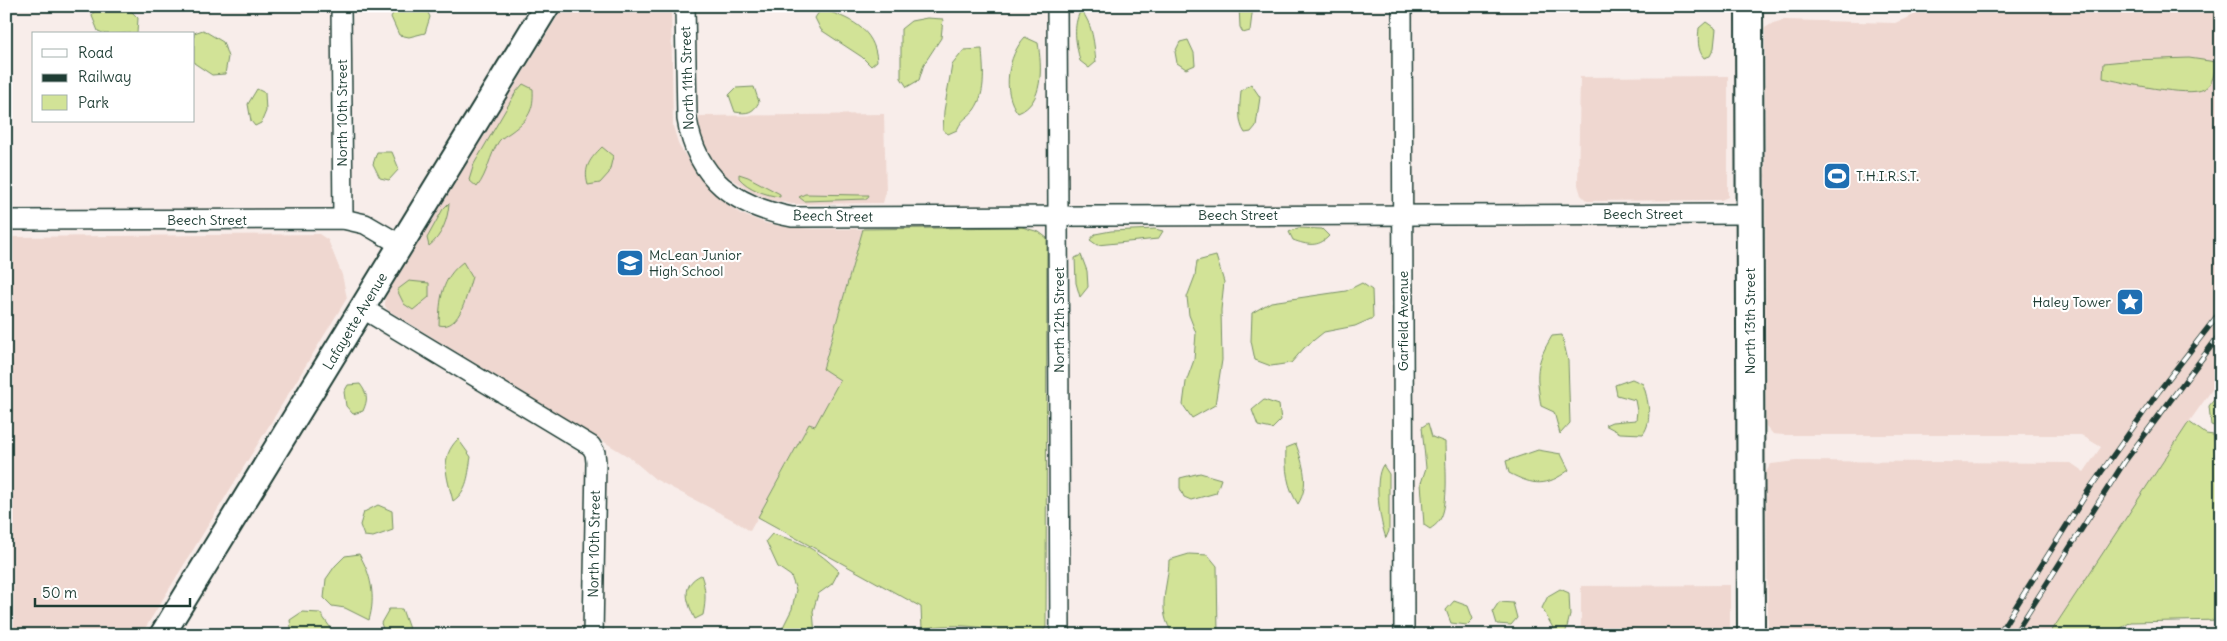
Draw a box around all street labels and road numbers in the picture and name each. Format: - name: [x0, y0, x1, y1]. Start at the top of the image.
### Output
- street label: North 11th Street: [676, 26, 698, 130]
- street label: North 10th Street: [333, 59, 351, 167]
- street label: Beech Street: [1603, 205, 1683, 223]
- street label: Beech Street: [793, 206, 874, 226]
- street label: Beech Street: [1198, 206, 1278, 224]
- street label: Beech Street: [167, 211, 247, 229]
- street label: North 12th Street: [1050, 267, 1068, 373]
- street label: North 13th Street: [1741, 268, 1759, 374]
- street label: Lafayette Avenue: [319, 269, 391, 373]
- street label: Garfield Avenue: [1394, 271, 1412, 371]
- street label: North 10th Street: [584, 490, 604, 598]

